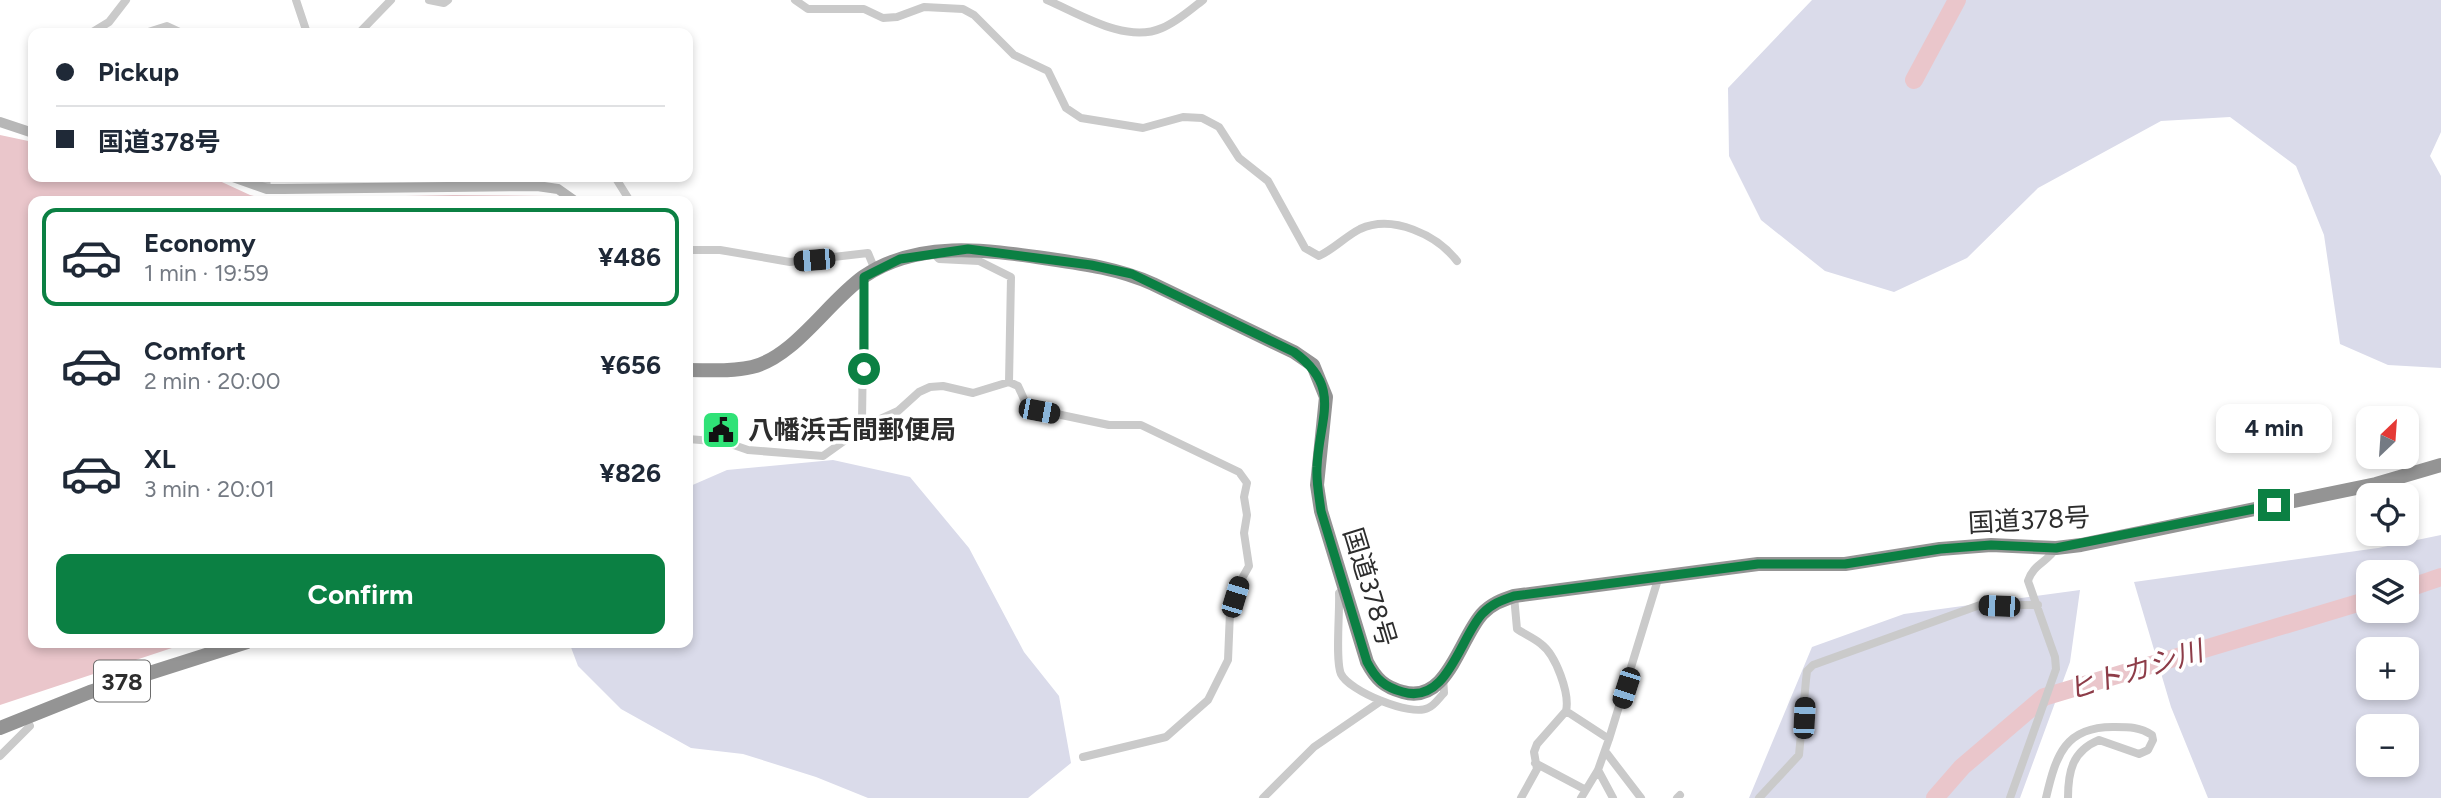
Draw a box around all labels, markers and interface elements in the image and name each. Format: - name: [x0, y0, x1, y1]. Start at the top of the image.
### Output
- text: Pickup: [98, 56, 179, 88]
- text: 国道378号: [98, 126, 221, 158]
- icon: car: [60, 226, 123, 289]
- text: Economy: [144, 227, 256, 259]
- text: ¥486: [598, 241, 661, 273]
- car: [793, 248, 836, 272]
- text: 1 min · 19:59: [144, 259, 269, 287]
- icon: car: [60, 334, 123, 397]
- text: Comfort: [144, 335, 246, 367]
- text: ¥656: [600, 349, 661, 381]
- route start: [848, 353, 880, 385]
- text: 2 min · 20:00: [144, 367, 280, 395]
- car: [1017, 397, 1062, 425]
- callout: 4 min: [2216, 404, 2332, 452]
- north arrow: [2356, 406, 2418, 469]
- map controls: [2356, 406, 2419, 777]
- public building icon: 八幡浜舌間郵便局: [700, 409, 742, 451]
- place label: 八幡浜舌間郵便局: [748, 414, 956, 446]
- text: 4 min: [2244, 414, 2304, 442]
- icon: car: [60, 442, 123, 505]
- text: XL: [144, 443, 176, 475]
- text: ¥826: [599, 457, 661, 489]
- text: 3 min · 20:01: [144, 475, 275, 503]
- button: locate: [2356, 483, 2419, 546]
- route end: [2258, 489, 2290, 521]
- street label: 国道378号: [1967, 501, 2091, 539]
- street label: 国道378号: [1337, 524, 1403, 650]
- button: Confirm: [56, 554, 665, 634]
- button: layers: [2356, 560, 2419, 623]
- car: [1219, 574, 1252, 620]
- car: [1978, 595, 2021, 617]
- water label: ヒトカシ川: [2063, 632, 2210, 707]
- button: +: [2356, 637, 2419, 700]
- road number: 378: [94, 660, 150, 702]
- car: [1610, 665, 1643, 711]
- car: [1793, 696, 1816, 740]
- button: −: [2356, 714, 2419, 777]

